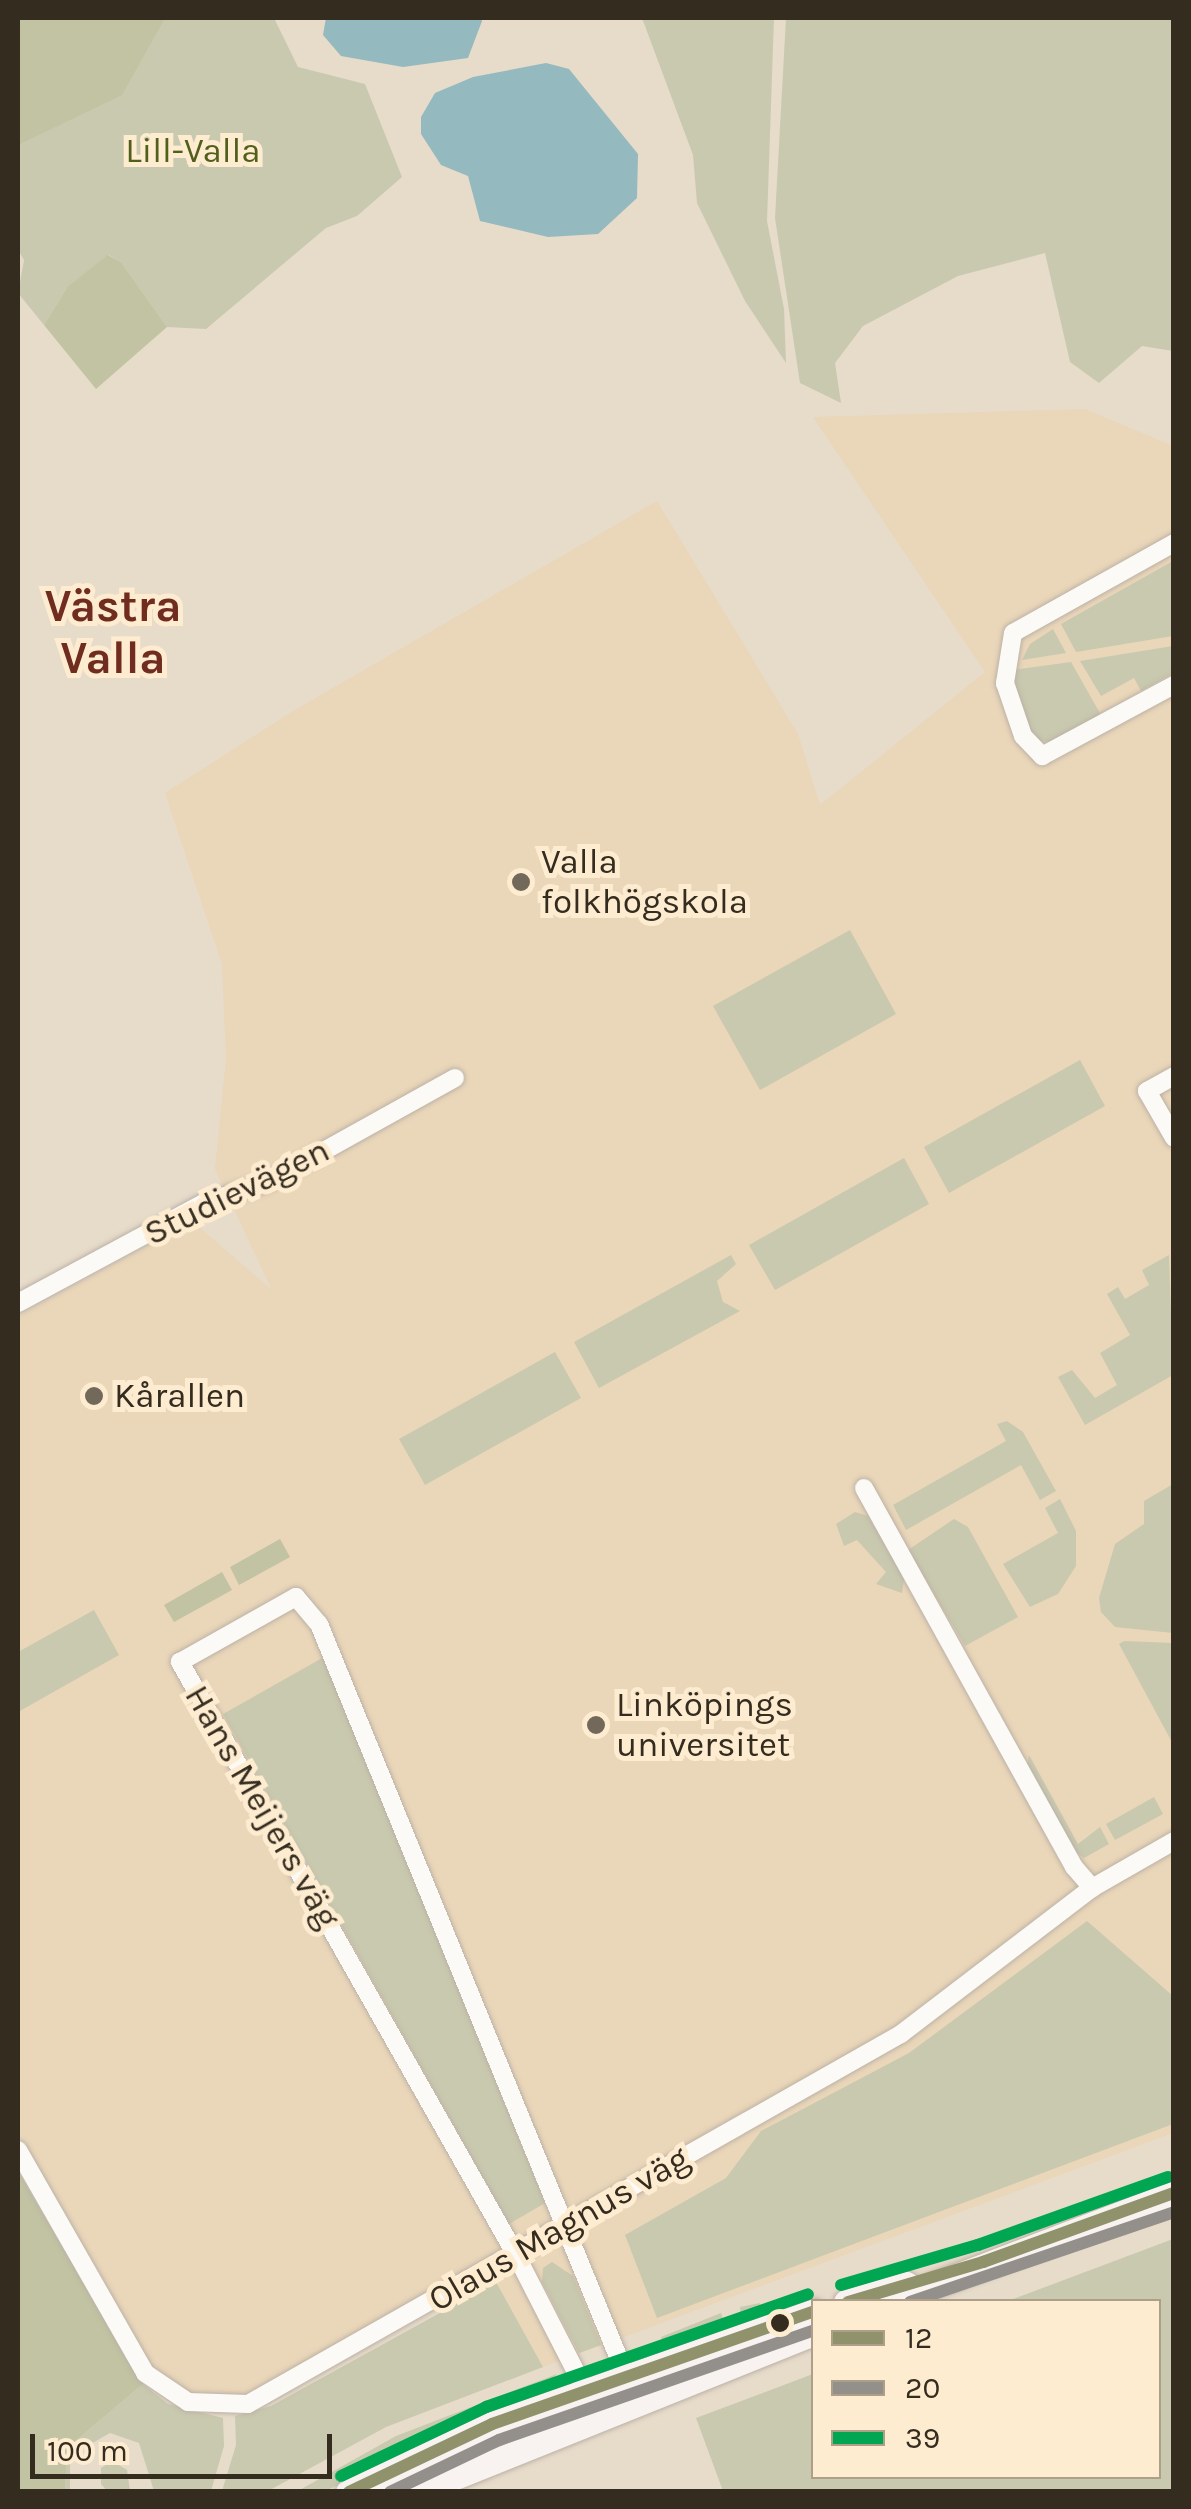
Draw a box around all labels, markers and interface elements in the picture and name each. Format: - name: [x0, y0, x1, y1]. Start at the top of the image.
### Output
- park label: Lill-Valla: [125, 130, 261, 172]
- district label: Västra Valla: [44, 580, 182, 686]
- place label: Valla folkhögskola: [541, 841, 748, 923]
- marker: Valla folkhögskola: [510, 871, 532, 893]
- street label: Studievägen: [138, 1129, 336, 1255]
- place label: Kårallen: [114, 1375, 245, 1417]
- marker: Kårallen: [83, 1385, 105, 1407]
- street label: Hans Meijers väg: [175, 1678, 349, 1936]
- place label: Linköpings universitet: [616, 1684, 793, 1766]
- marker: Linköpings universitet: [585, 1714, 607, 1736]
- street label: Olaus Magnus väg: [421, 2137, 697, 2321]
- legend: [811, 2299, 1161, 2479]
- unlabelled marker: [770, 2313, 790, 2333]
- text: 12: [905, 2320, 932, 2356]
- text: 20: [905, 2370, 940, 2406]
- scale bar: [35, 2414, 338, 2476]
- text: 39: [905, 2420, 940, 2456]
- text: 100 m: [47, 2433, 128, 2469]

